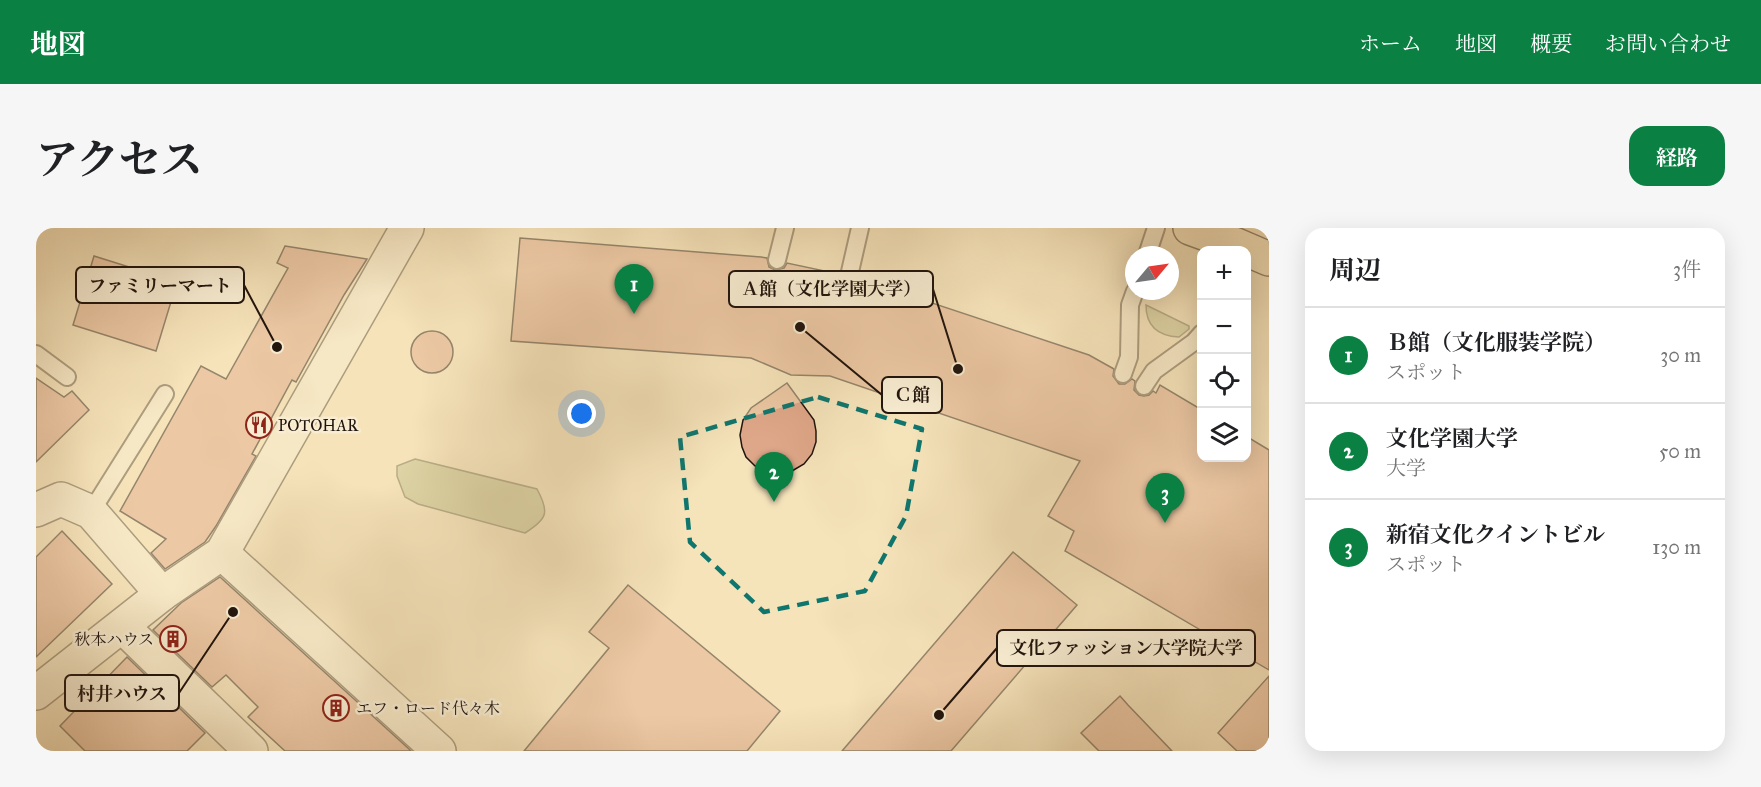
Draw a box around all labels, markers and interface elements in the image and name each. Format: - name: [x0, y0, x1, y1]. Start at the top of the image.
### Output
- text: 地図: [30, 27, 86, 62]
- text: ホーム: [1359, 31, 1422, 57]
- text: 地図: [1455, 31, 1497, 57]
- text: 概要: [1530, 31, 1572, 57]
- text: お問い合わせ: [1605, 31, 1731, 57]
- button: 経路: [1629, 126, 1725, 186]
- text: アクセス: [36, 134, 203, 186]
- north arrow: [1125, 246, 1179, 300]
- map controls: [1197, 246, 1251, 462]
- button: +: [1197, 246, 1251, 300]
- text: 周辺: [1329, 254, 1381, 286]
- text: 3件: [1673, 257, 1701, 281]
- pin: 1: [614, 264, 654, 314]
- callout: ファミリーマート: [76, 267, 244, 303]
- callout: Ａ館（文化学園大学）: [729, 271, 933, 307]
- text: ファミリーマート: [88, 275, 232, 297]
- text: Ａ館（文化学園大学）: [741, 278, 921, 300]
- button: −: [1197, 300, 1251, 354]
- text: Ｂ館（文化服装学院）: [1386, 329, 1606, 356]
- text: 1: [1345, 343, 1352, 367]
- text: 30 m: [1660, 343, 1701, 367]
- button: locate: [1197, 354, 1251, 408]
- text: スポット: [1386, 360, 1466, 384]
- callout: Ｃ館: [882, 377, 942, 413]
- text: Ｃ館: [894, 384, 930, 406]
- your location: [567, 399, 596, 428]
- button: layers: [1197, 408, 1251, 462]
- restaurant icon: POTOHAR: [244, 410, 274, 440]
- place label: POTOHAR: [278, 416, 359, 435]
- text: 文化学園大学: [1386, 425, 1518, 452]
- text: 2: [1344, 439, 1353, 463]
- text: 50 m: [1659, 439, 1701, 463]
- pin: 2: [754, 452, 794, 502]
- text: 大学: [1386, 456, 1426, 480]
- pin: 3: [1146, 474, 1184, 523]
- text: 新宿文化クイントビル: [1386, 521, 1605, 548]
- text: 3: [1345, 535, 1353, 559]
- text: 130 m: [1652, 535, 1701, 559]
- text: スポット: [1386, 552, 1466, 576]
- building icon: 秋本ハウス: [158, 624, 188, 654]
- place label: 秋本ハウス: [74, 630, 154, 649]
- callout: 文化ファッション大学院大学: [997, 630, 1255, 666]
- text: 文化ファッション大学院大学: [1009, 637, 1243, 659]
- callout: 村井ハウス: [65, 675, 179, 711]
- text: 村井ハウス: [77, 683, 167, 705]
- building icon: エフ・ロード代々木: [321, 693, 351, 723]
- place label: エフ・ロード代々木: [356, 699, 500, 718]

